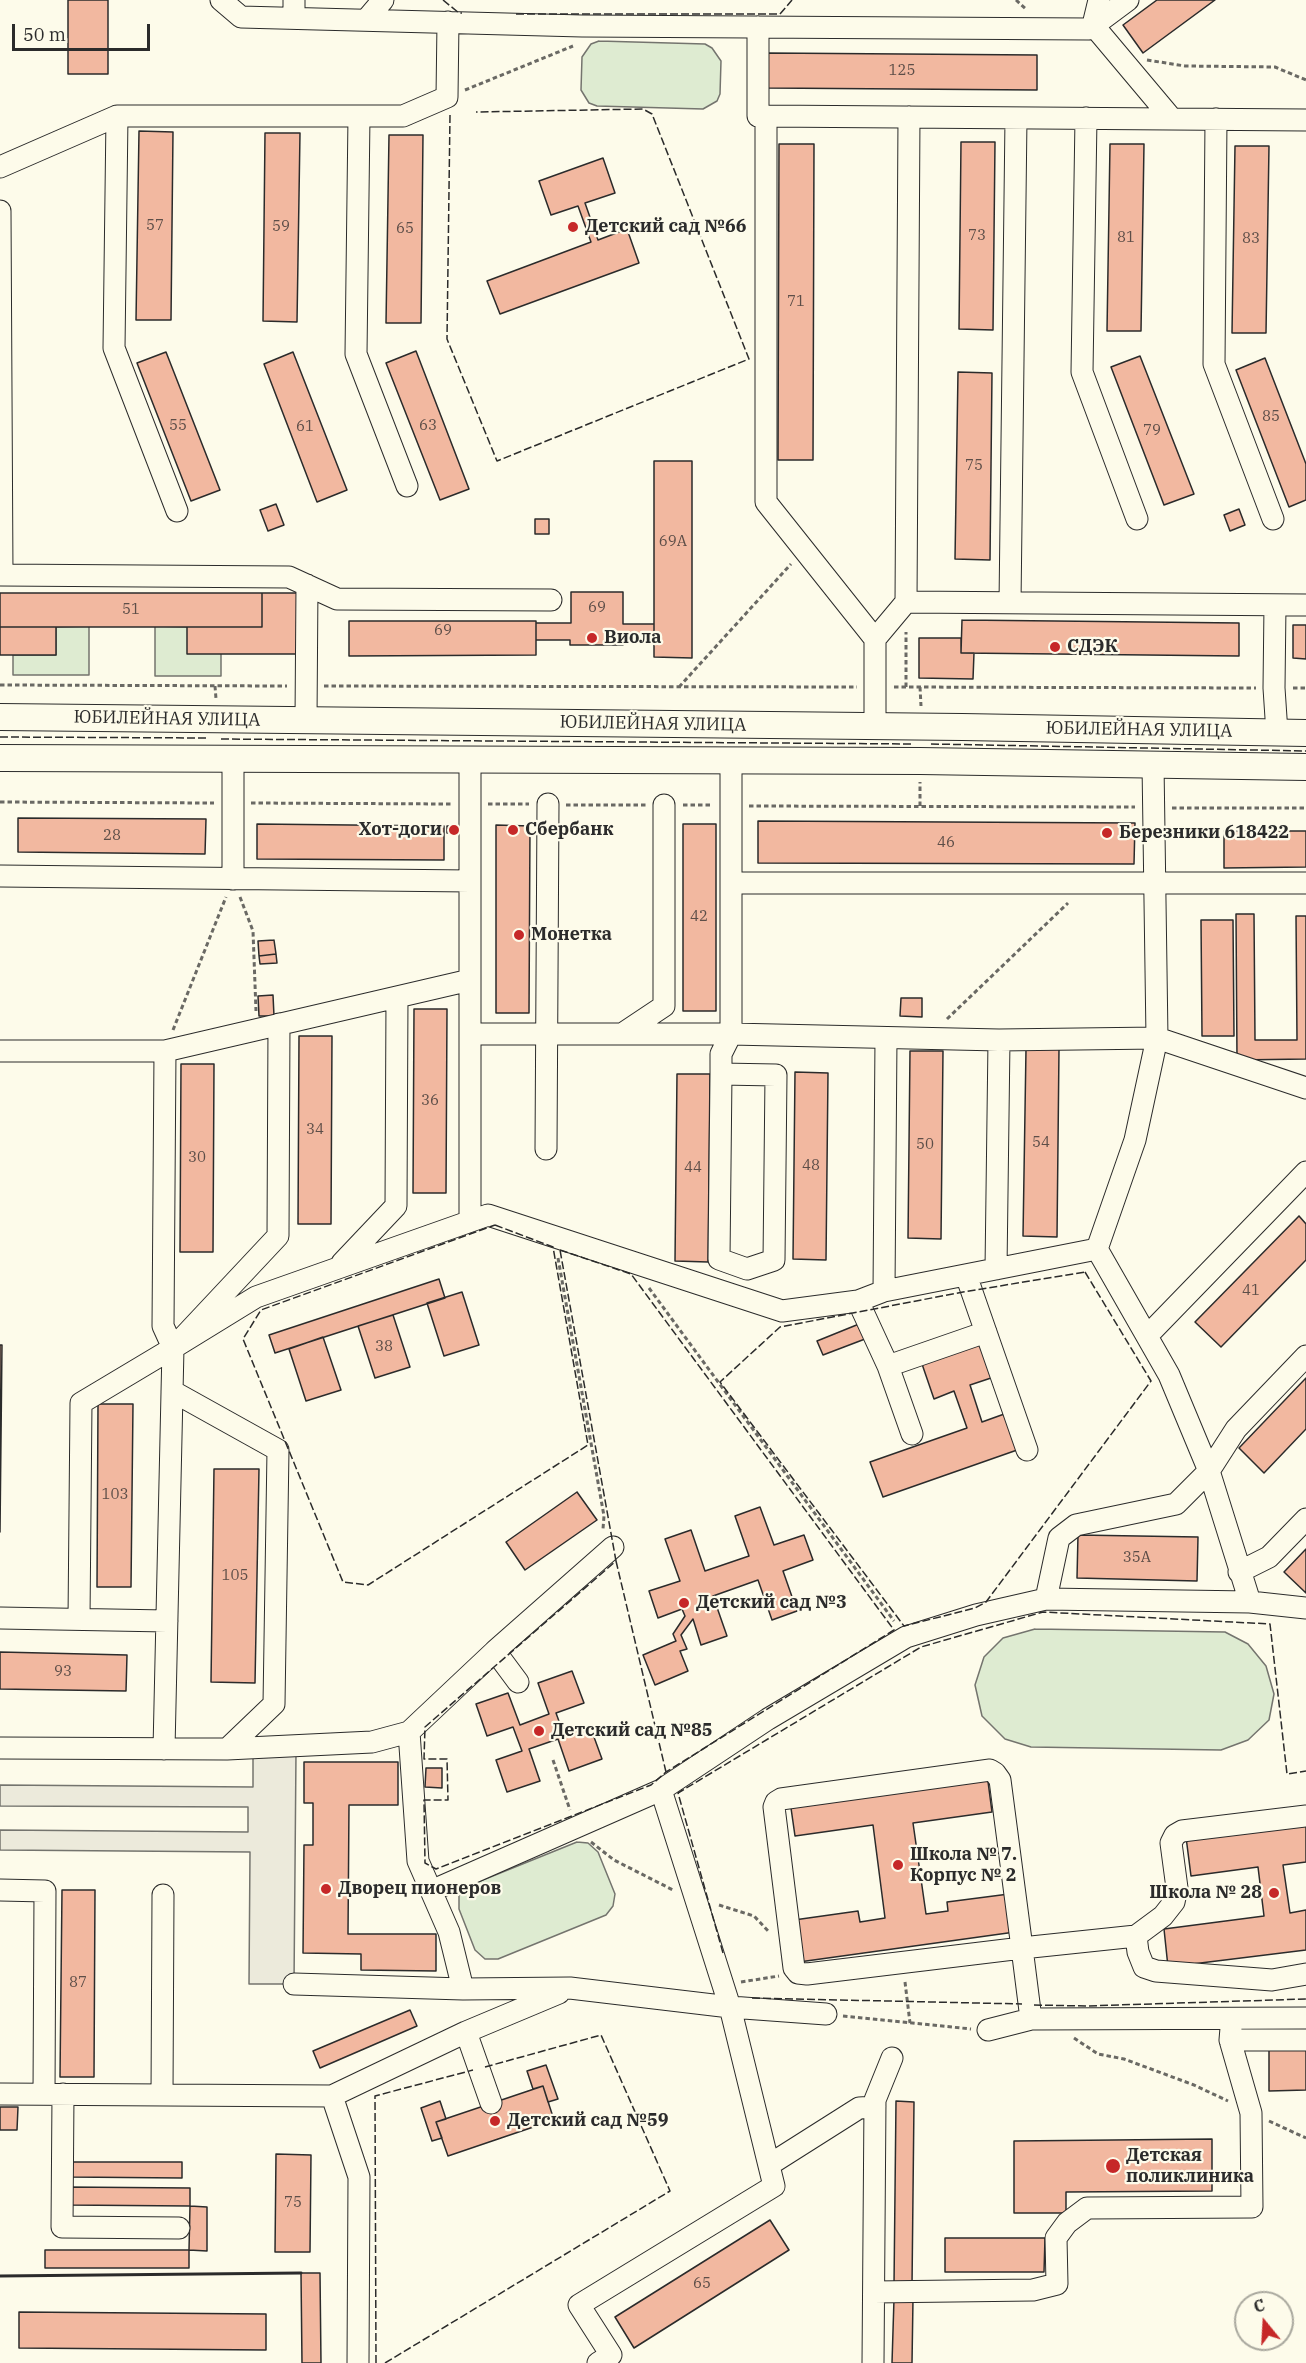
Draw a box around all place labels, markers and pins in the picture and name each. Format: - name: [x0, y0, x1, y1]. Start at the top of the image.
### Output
- place label: Детский сад №66: [585, 216, 747, 238]
- marker: Детский сад №66: [566, 220, 580, 234]
- place label: Виола: [604, 627, 661, 649]
- marker: Виола: [585, 631, 599, 645]
- place label: СДЭК: [1067, 636, 1118, 658]
- marker: СДЭК: [1048, 640, 1062, 654]
- place label: Хот-доги: [358, 819, 442, 841]
- place label: Сбербанк: [525, 819, 613, 841]
- place label: Березники 618422: [1119, 822, 1289, 844]
- marker: Хот-доги: [447, 823, 461, 837]
- marker: Сбербанк: [506, 823, 520, 837]
- marker: Березники 618422: [1100, 826, 1114, 840]
- place label: Монетка: [531, 924, 612, 946]
- marker: Монетка: [512, 928, 526, 942]
- place label: Детский сад №3: [696, 1592, 847, 1614]
- marker: Детский сад №3: [677, 1596, 691, 1610]
- place label: Детский сад №85: [551, 1720, 713, 1742]
- marker: Детский сад №85: [532, 1724, 546, 1738]
- place label: Школа № 7. Корпус № 2: [910, 1844, 1017, 1886]
- marker: Школа № 7. Корпус № 2: [891, 1858, 905, 1872]
- place label: Дворец пионеров: [338, 1878, 501, 1900]
- marker: Дворец пионеров: [319, 1882, 333, 1896]
- place label: Школа № 28: [1149, 1882, 1262, 1904]
- marker: Школа № 28: [1267, 1886, 1281, 1900]
- place label: Детский сад №59: [507, 2110, 669, 2132]
- marker: Детский сад №59: [488, 2114, 502, 2128]
- place label: Детская поликлиника: [1126, 2145, 1254, 2188]
- marker: Детская поликлиника: [1104, 2157, 1122, 2175]

